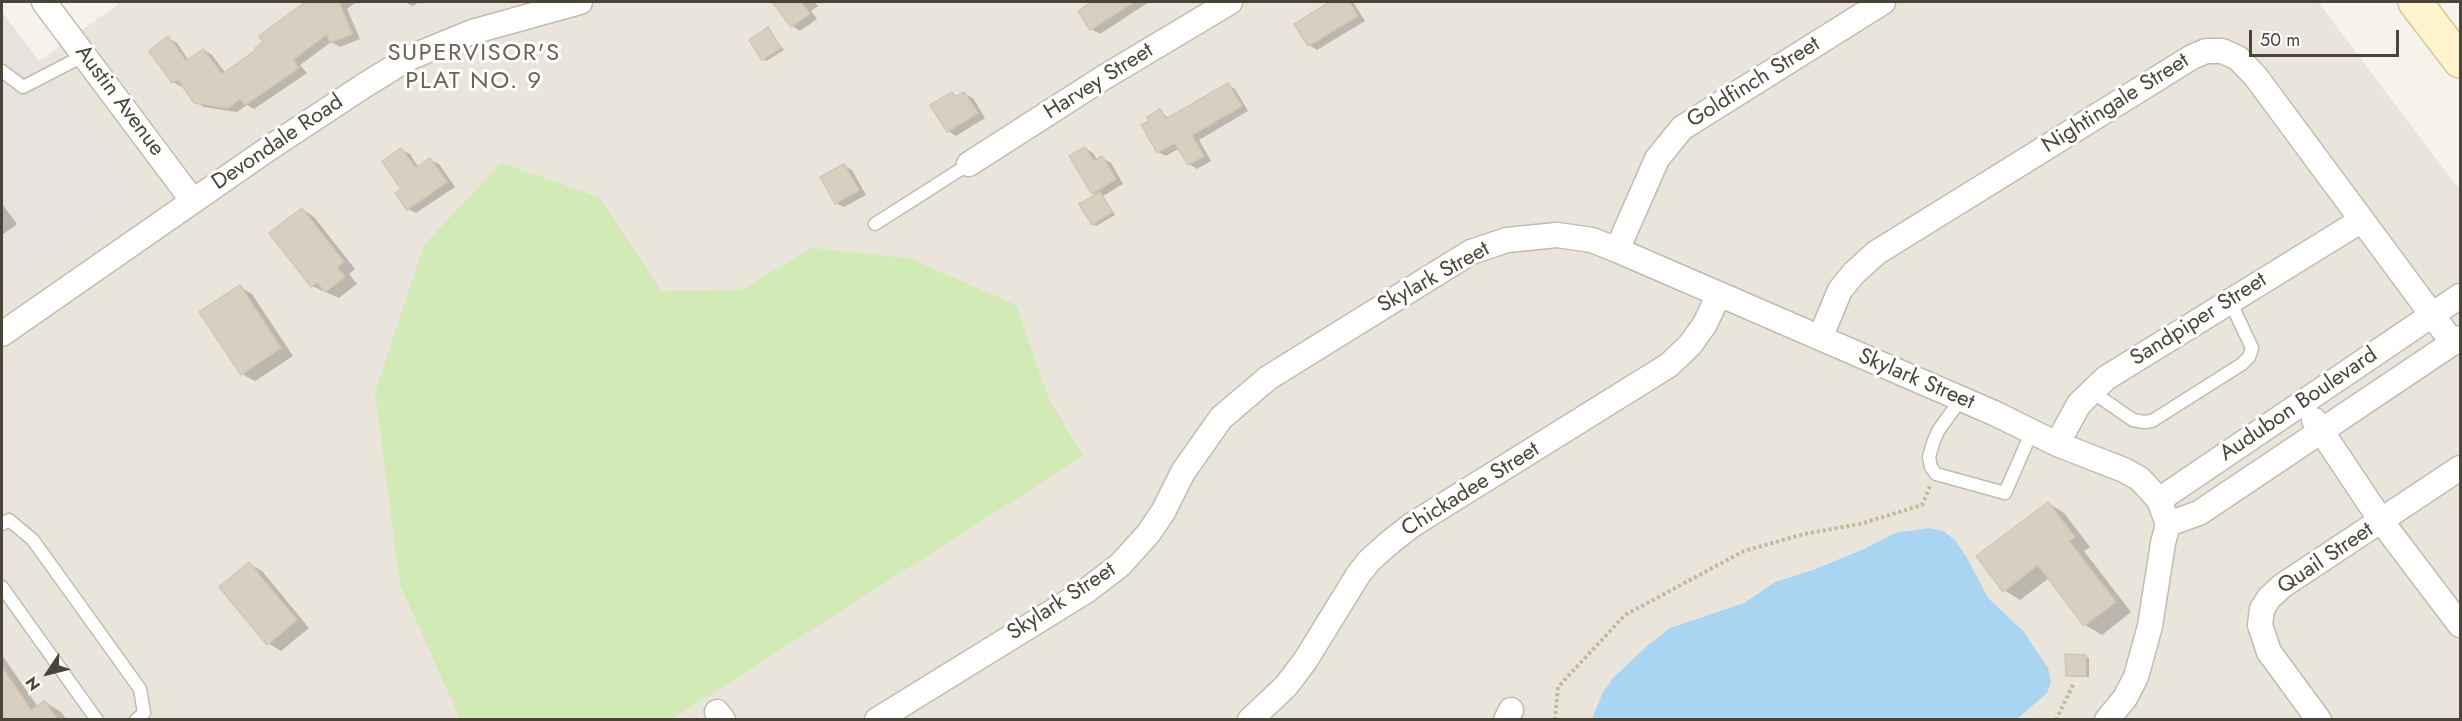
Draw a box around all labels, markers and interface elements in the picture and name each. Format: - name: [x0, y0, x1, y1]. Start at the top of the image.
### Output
- scale bar: [2252, 18, 2402, 56]
- text: 50 m: [2260, 27, 2300, 53]
- street label: Goldfinch Street: [1683, 32, 1825, 134]
- street label: Harvey Street: [1040, 38, 1158, 126]
- street label: Austin Avenue: [69, 40, 169, 162]
- district label: SUPERVISOR'S PLAT NO. 9: [387, 40, 561, 96]
- street label: Nightingale Street: [2038, 48, 2194, 160]
- street label: Devondale Road: [207, 89, 349, 197]
- street label: Skylark Street: [1374, 236, 1494, 320]
- street label: Sandpiper Street: [2126, 268, 2272, 372]
- street label: Audubon Boulevard: [2215, 342, 2383, 468]
- street label: Skylark Street: [1854, 344, 1978, 416]
- street label: Chickadee Street: [1397, 437, 1545, 543]
- street label: Quail Street: [2273, 517, 2379, 601]
- street label: Skylark Street: [1003, 557, 1121, 647]
- north arrow: [18, 643, 78, 703]
- text: N: [20, 672, 46, 695]

